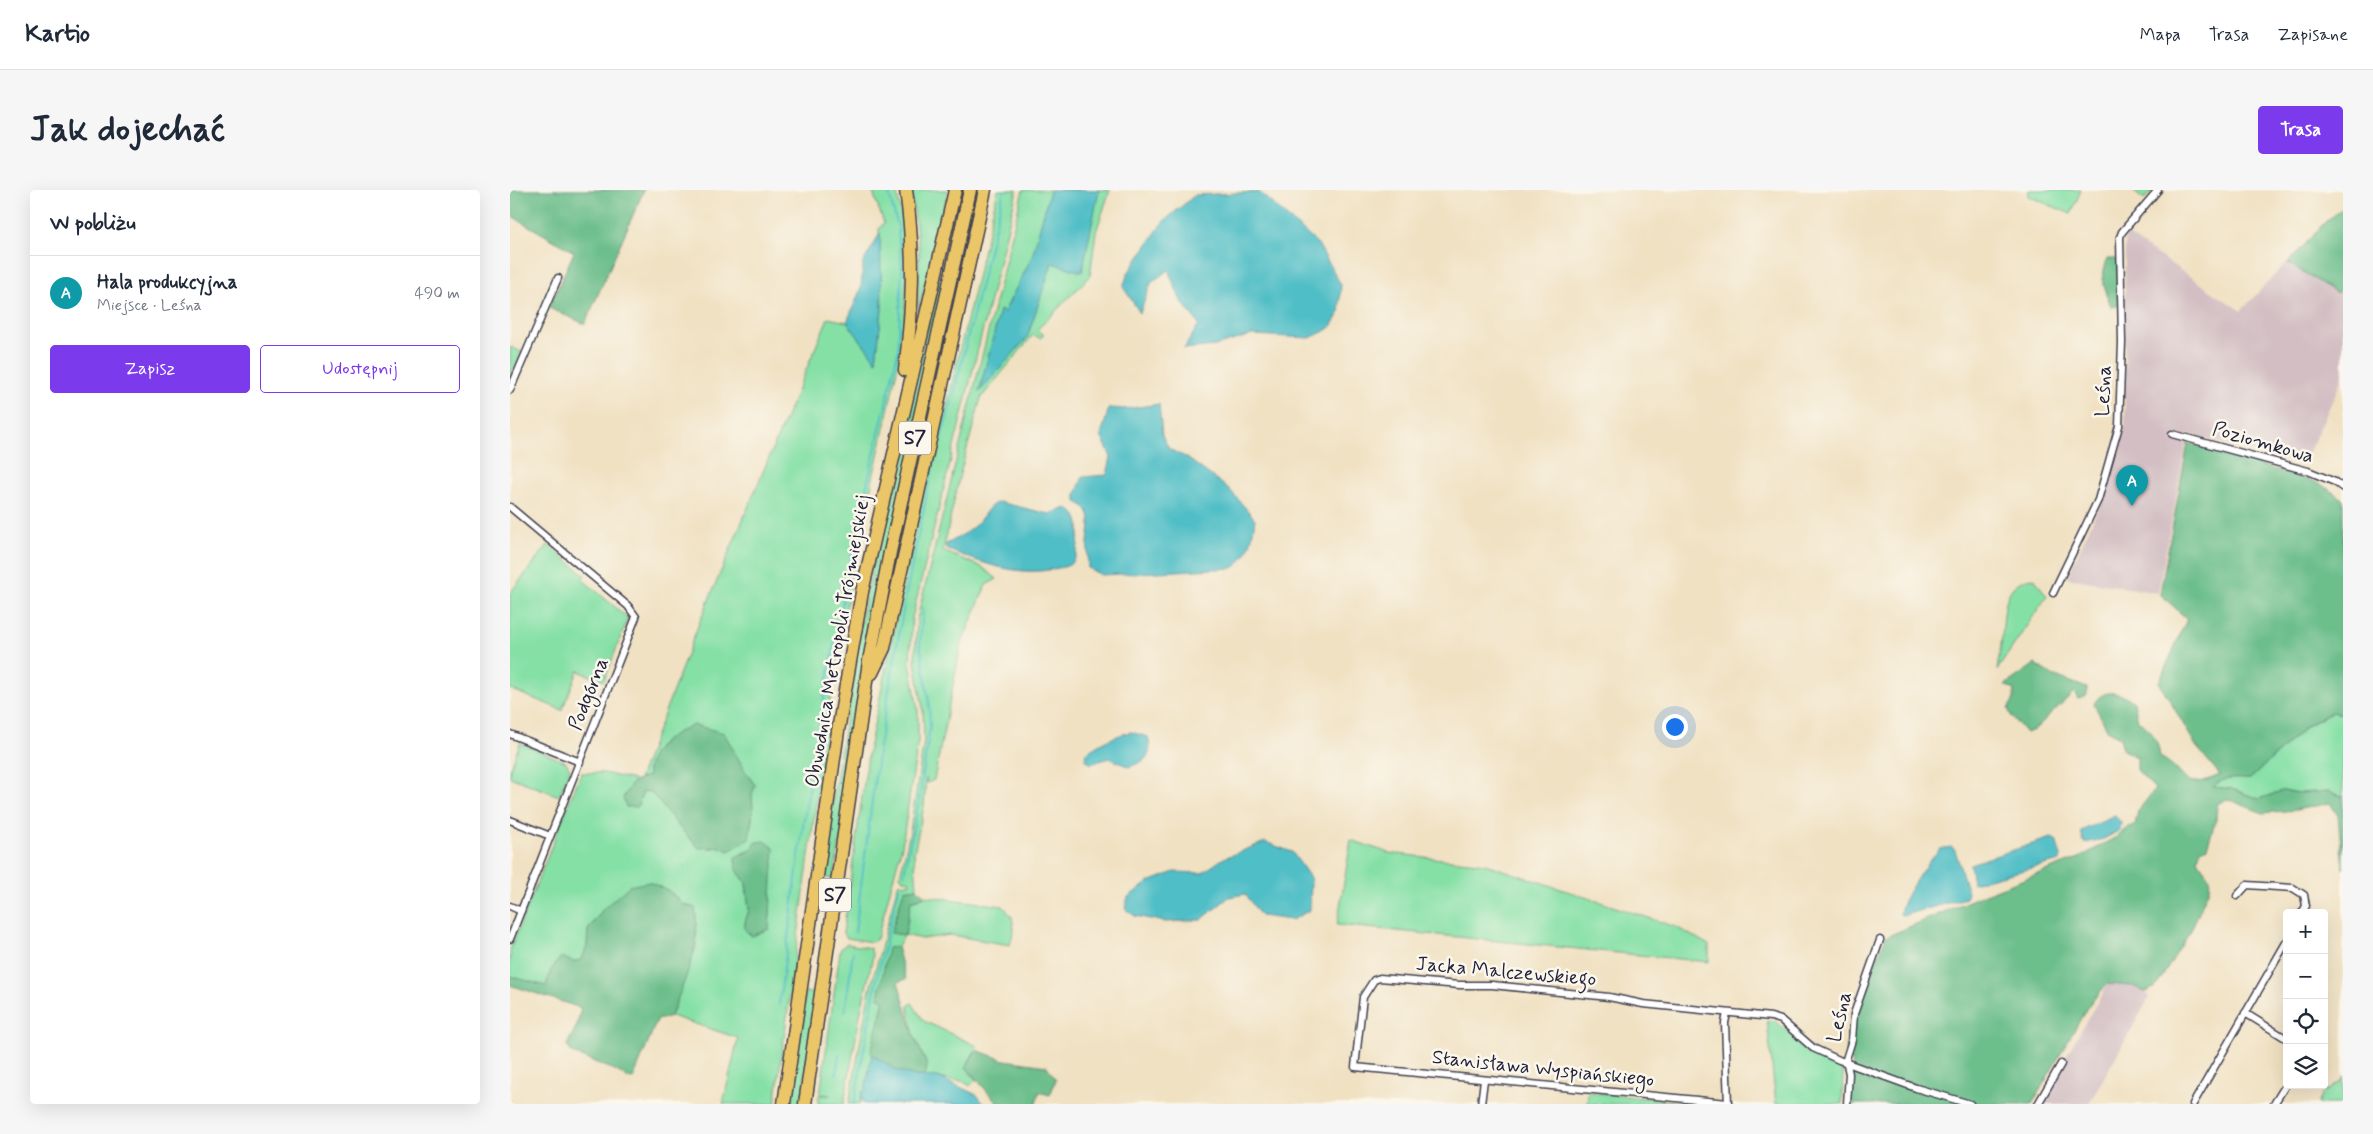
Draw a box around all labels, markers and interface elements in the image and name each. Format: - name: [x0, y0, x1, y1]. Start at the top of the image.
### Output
- text: Kartio: [25, 19, 90, 50]
- text: Mapa: [2140, 23, 2181, 47]
- text: Trasa: [2209, 23, 2249, 47]
- text: Zapisane: [2277, 23, 2348, 47]
- button: Trasa: [2258, 106, 2343, 154]
- text: Jak dojechać: [30, 107, 225, 153]
- text: W pobliżu: [50, 209, 136, 237]
- text: Hala produkcyjna: [97, 270, 237, 295]
- text: A: [61, 283, 71, 304]
- text: 490 m: [414, 283, 460, 304]
- text: Miejsce · Leśna: [97, 295, 202, 316]
- button: Zapisz: [50, 345, 250, 393]
- button: Udostępnij: [260, 345, 460, 393]
- street label: Leśna: [2090, 365, 2118, 417]
- street label: Poziomkowa: [2209, 416, 2317, 470]
- road number: S7: [899, 422, 931, 454]
- pin: A: [2116, 465, 2148, 506]
- street label: Obwodnica Metropolii Trójmiejskiej: [799, 493, 877, 789]
- street label: Podgórna: [562, 654, 617, 735]
- your location: [1662, 714, 1688, 740]
- road number: S7: [819, 878, 851, 912]
- map controls: [2283, 909, 2328, 1089]
- button: +: [2283, 909, 2328, 954]
- street label: Jacka Malczewskiego: [1415, 951, 1597, 995]
- button: −: [2283, 954, 2328, 999]
- street label: Leśna: [1821, 989, 1859, 1045]
- button: locate: [2283, 999, 2328, 1044]
- street label: Stanisława Wyspiańskiego: [1431, 1044, 1655, 1095]
- button: layers: [2283, 1044, 2328, 1089]

